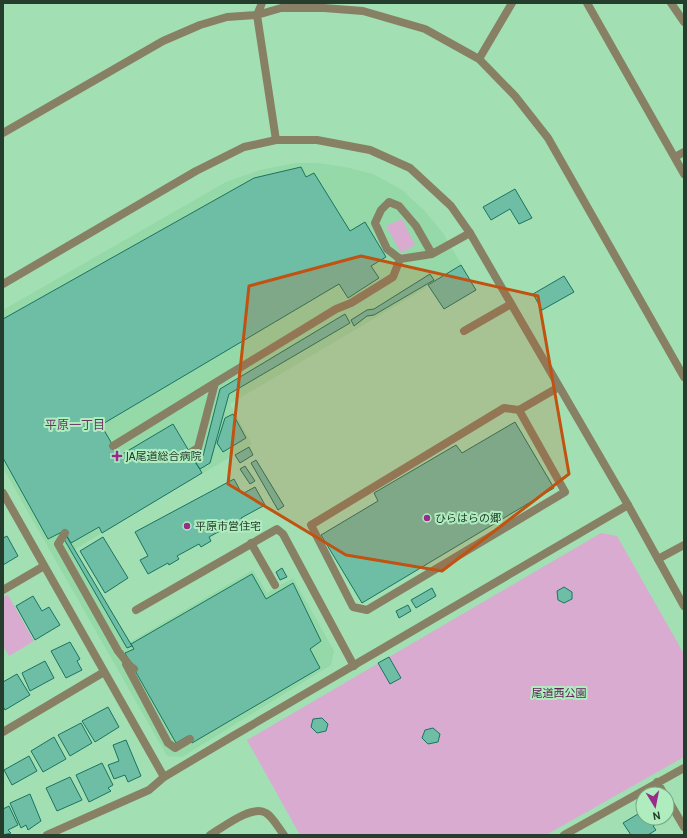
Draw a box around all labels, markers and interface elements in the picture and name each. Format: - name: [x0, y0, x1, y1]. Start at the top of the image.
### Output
- district label: 平原一丁目: [45, 417, 105, 432]
- place label: JA尾道総合病院: [125, 449, 202, 463]
- marker: JA尾道総合病院: [111, 450, 123, 462]
- place label: ひらはらの郷: [435, 511, 501, 525]
- marker: ひらはらの郷: [422, 513, 432, 523]
- place label: 平原市営住宅: [195, 519, 261, 533]
- marker: 平原市営住宅: [182, 521, 192, 531]
- park label: 尾道西公園: [532, 686, 587, 700]
- north arrow: [635, 786, 675, 826]
- text: N: [652, 808, 662, 823]

